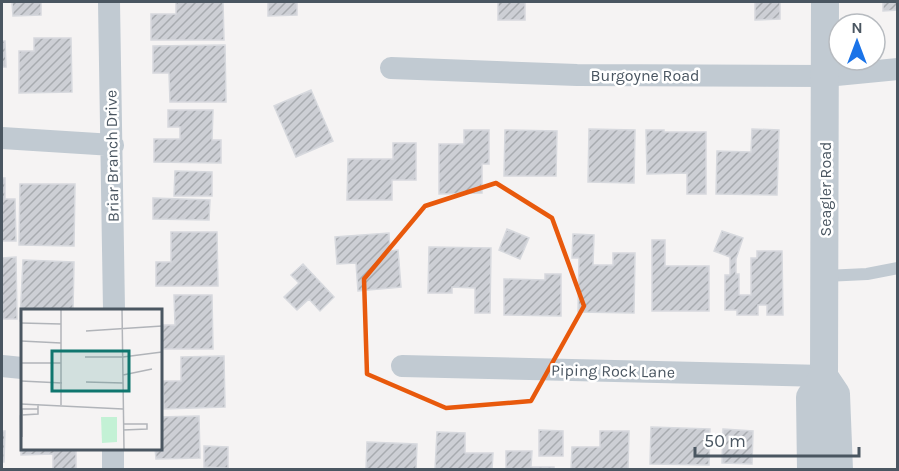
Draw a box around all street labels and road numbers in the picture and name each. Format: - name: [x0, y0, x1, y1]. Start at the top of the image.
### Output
- street label: Burgoyne Road: [591, 66, 699, 85]
- street label: Briar Branch Drive: [101, 90, 123, 222]
- street label: Seagler Road: [816, 142, 835, 236]
- street label: Piping Rock Lane: [551, 360, 675, 382]

